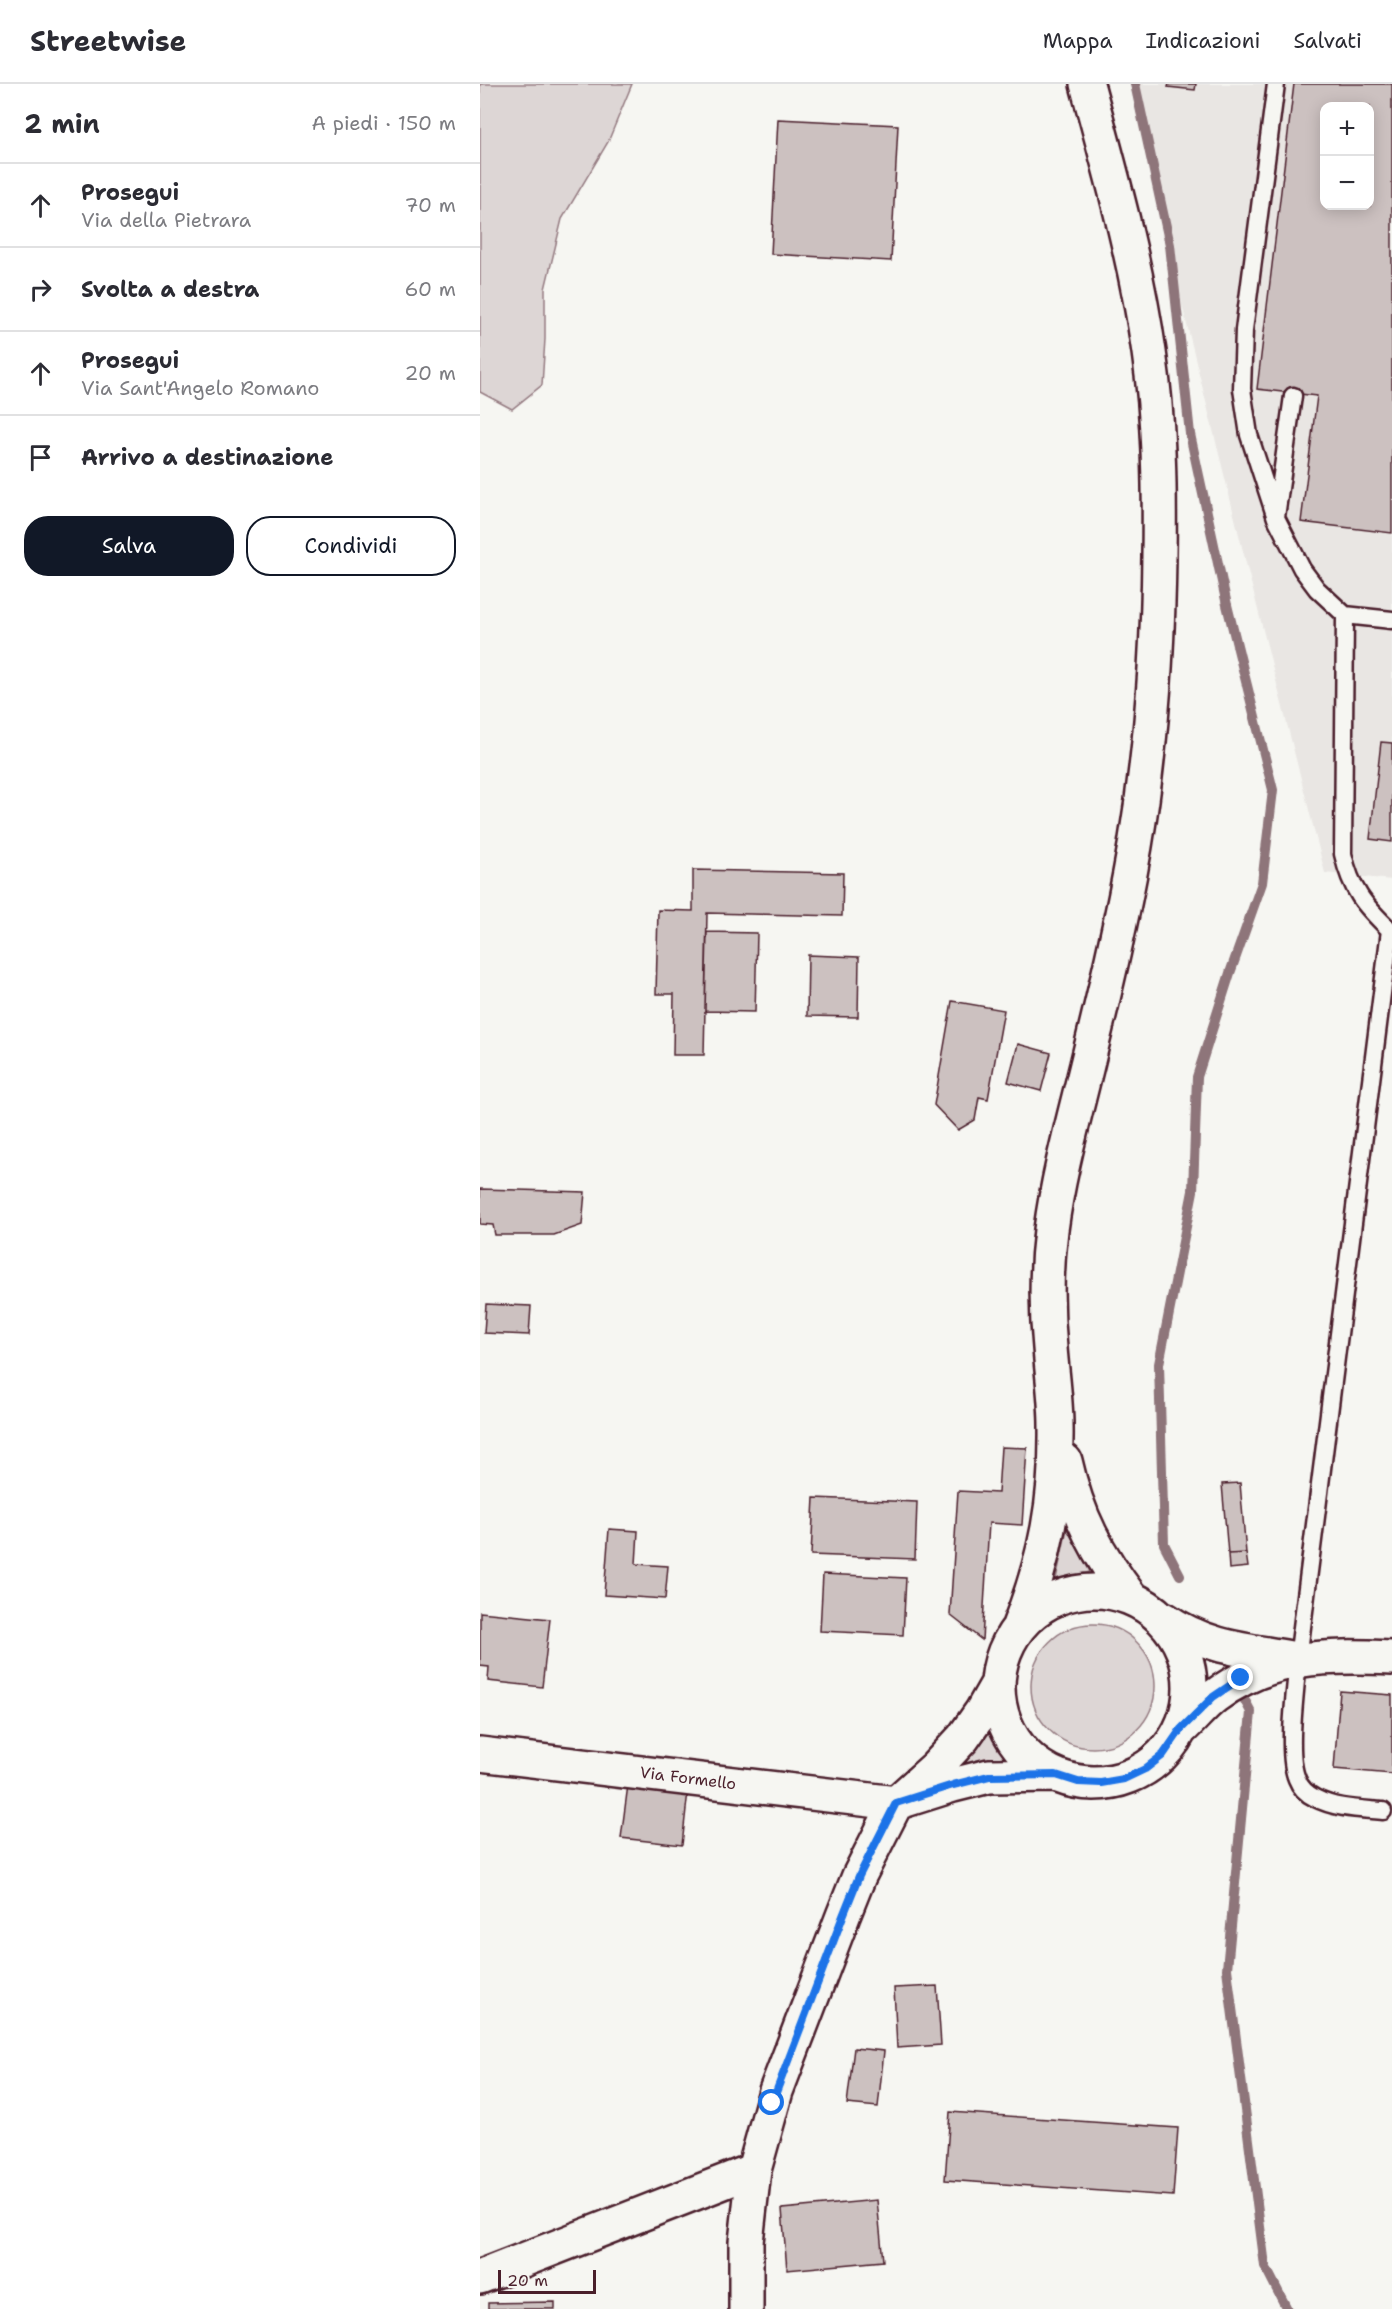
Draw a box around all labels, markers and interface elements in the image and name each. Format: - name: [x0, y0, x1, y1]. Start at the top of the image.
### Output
- text: Streetwise: [30, 22, 186, 60]
- text: Mappa: [1043, 27, 1113, 55]
- text: Indicazioni: [1146, 27, 1260, 55]
- text: Salvati: [1293, 27, 1362, 55]
- map controls: [1320, 102, 1374, 210]
- button: +: [1320, 102, 1374, 156]
- text: 2 min: [24, 106, 100, 141]
- text: A piedi · 150 m: [311, 110, 456, 136]
- button: −: [1320, 156, 1374, 210]
- text: Prosegui: [81, 178, 179, 207]
- icon: ahead: [24, 189, 57, 222]
- text: 70 m: [404, 192, 456, 218]
- text: Via della Pietrara: [81, 207, 251, 233]
- icon: right: [24, 273, 57, 306]
- text: Svolta a destra: [81, 275, 259, 304]
- text: 60 m: [404, 276, 456, 302]
- text: Prosegui: [81, 346, 179, 375]
- icon: ahead: [24, 357, 57, 390]
- text: 20 m: [405, 360, 456, 386]
- text: Via Sant'Angelo Romano: [81, 375, 319, 401]
- icon: arrive: [24, 441, 57, 474]
- text: Arrivo a destinazione: [81, 443, 333, 472]
- button: Salva: [24, 516, 234, 576]
- button: Condividi: [246, 516, 456, 576]
- route end: [1227, 1664, 1253, 1690]
- street label: Via Formello: [639, 1762, 737, 1794]
- route start: [758, 2089, 784, 2115]
- scale bar: [498, 2267, 596, 2294]
- text: 20 m: [507, 2270, 548, 2291]

